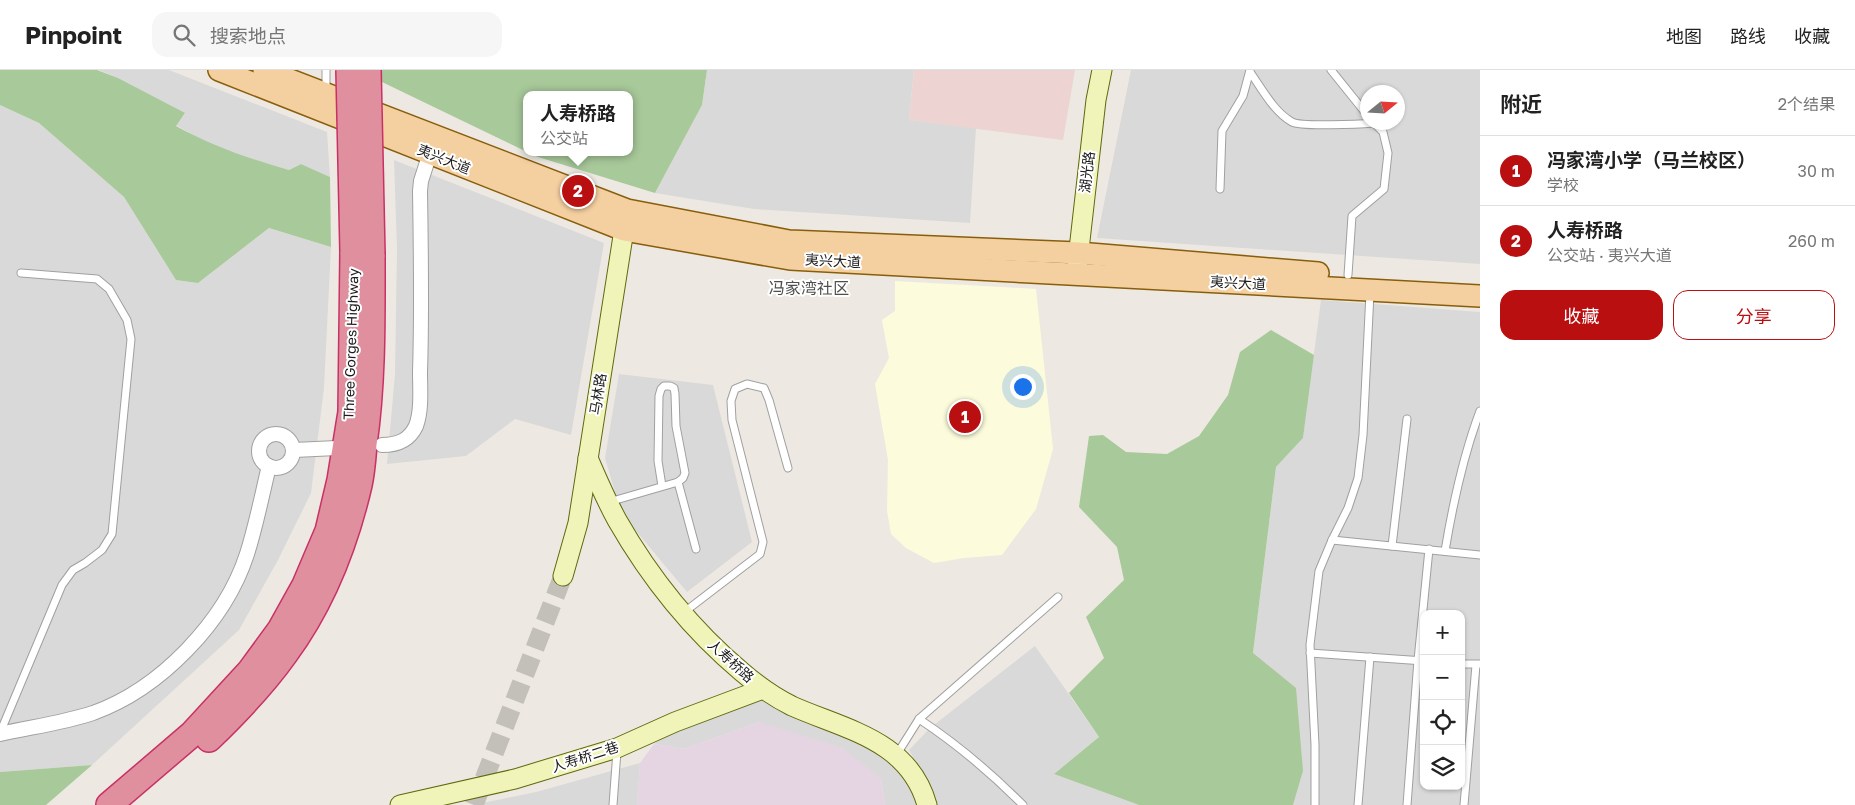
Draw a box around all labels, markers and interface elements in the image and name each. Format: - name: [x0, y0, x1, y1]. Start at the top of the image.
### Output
- search box: [152, 12, 502, 57]
- text: Pinpoint: [25, 20, 122, 49]
- icon: search: [170, 21, 198, 49]
- text: 搜索地点: [210, 24, 286, 47]
- text: 地图: [1666, 25, 1702, 47]
- text: 路线: [1730, 25, 1766, 47]
- text: 收藏: [1794, 25, 1830, 47]
- north arrow: [1360, 85, 1405, 130]
- popup: [523, 91, 633, 156]
- text: 附近: [1500, 91, 1542, 117]
- text: 2个结果: [1778, 94, 1835, 114]
- text: 人寿桥路: [540, 101, 616, 124]
- text: 公交站: [540, 128, 588, 148]
- street label: 夷兴大道: [415, 140, 473, 177]
- text: 冯家湾小学（马兰校区）: [1547, 148, 1756, 171]
- street label: 湖光路: [1076, 150, 1097, 194]
- text: 1: [1512, 161, 1520, 181]
- text: 30 m: [1798, 161, 1835, 181]
- pin: 2: [562, 172, 594, 210]
- text: 学校: [1547, 175, 1579, 195]
- text: 人寿桥路: [1547, 218, 1623, 241]
- text: 2: [1511, 231, 1521, 251]
- text: 260 m: [1788, 231, 1835, 251]
- text: 公交站 · 夷兴大道: [1547, 245, 1672, 265]
- street label: 夷兴大道: [805, 251, 861, 270]
- street label: Three Gorges Highway: [339, 268, 362, 420]
- street label: 夷兴大道: [1210, 273, 1266, 292]
- district label: 冯家湾社区: [769, 278, 849, 298]
- button: 收藏: [1500, 290, 1663, 340]
- button: 分享: [1673, 290, 1835, 340]
- street label: 马林路: [586, 372, 609, 416]
- your location: [1010, 374, 1036, 400]
- pin: 1: [949, 398, 981, 436]
- map controls: [1420, 610, 1465, 790]
- button: +: [1420, 610, 1465, 655]
- street label: 人寿桥路: [705, 636, 758, 686]
- button: −: [1420, 655, 1465, 700]
- button: locate: [1420, 700, 1465, 745]
- street label: 人寿桥二巷: [549, 738, 621, 775]
- button: layers: [1420, 745, 1465, 790]

